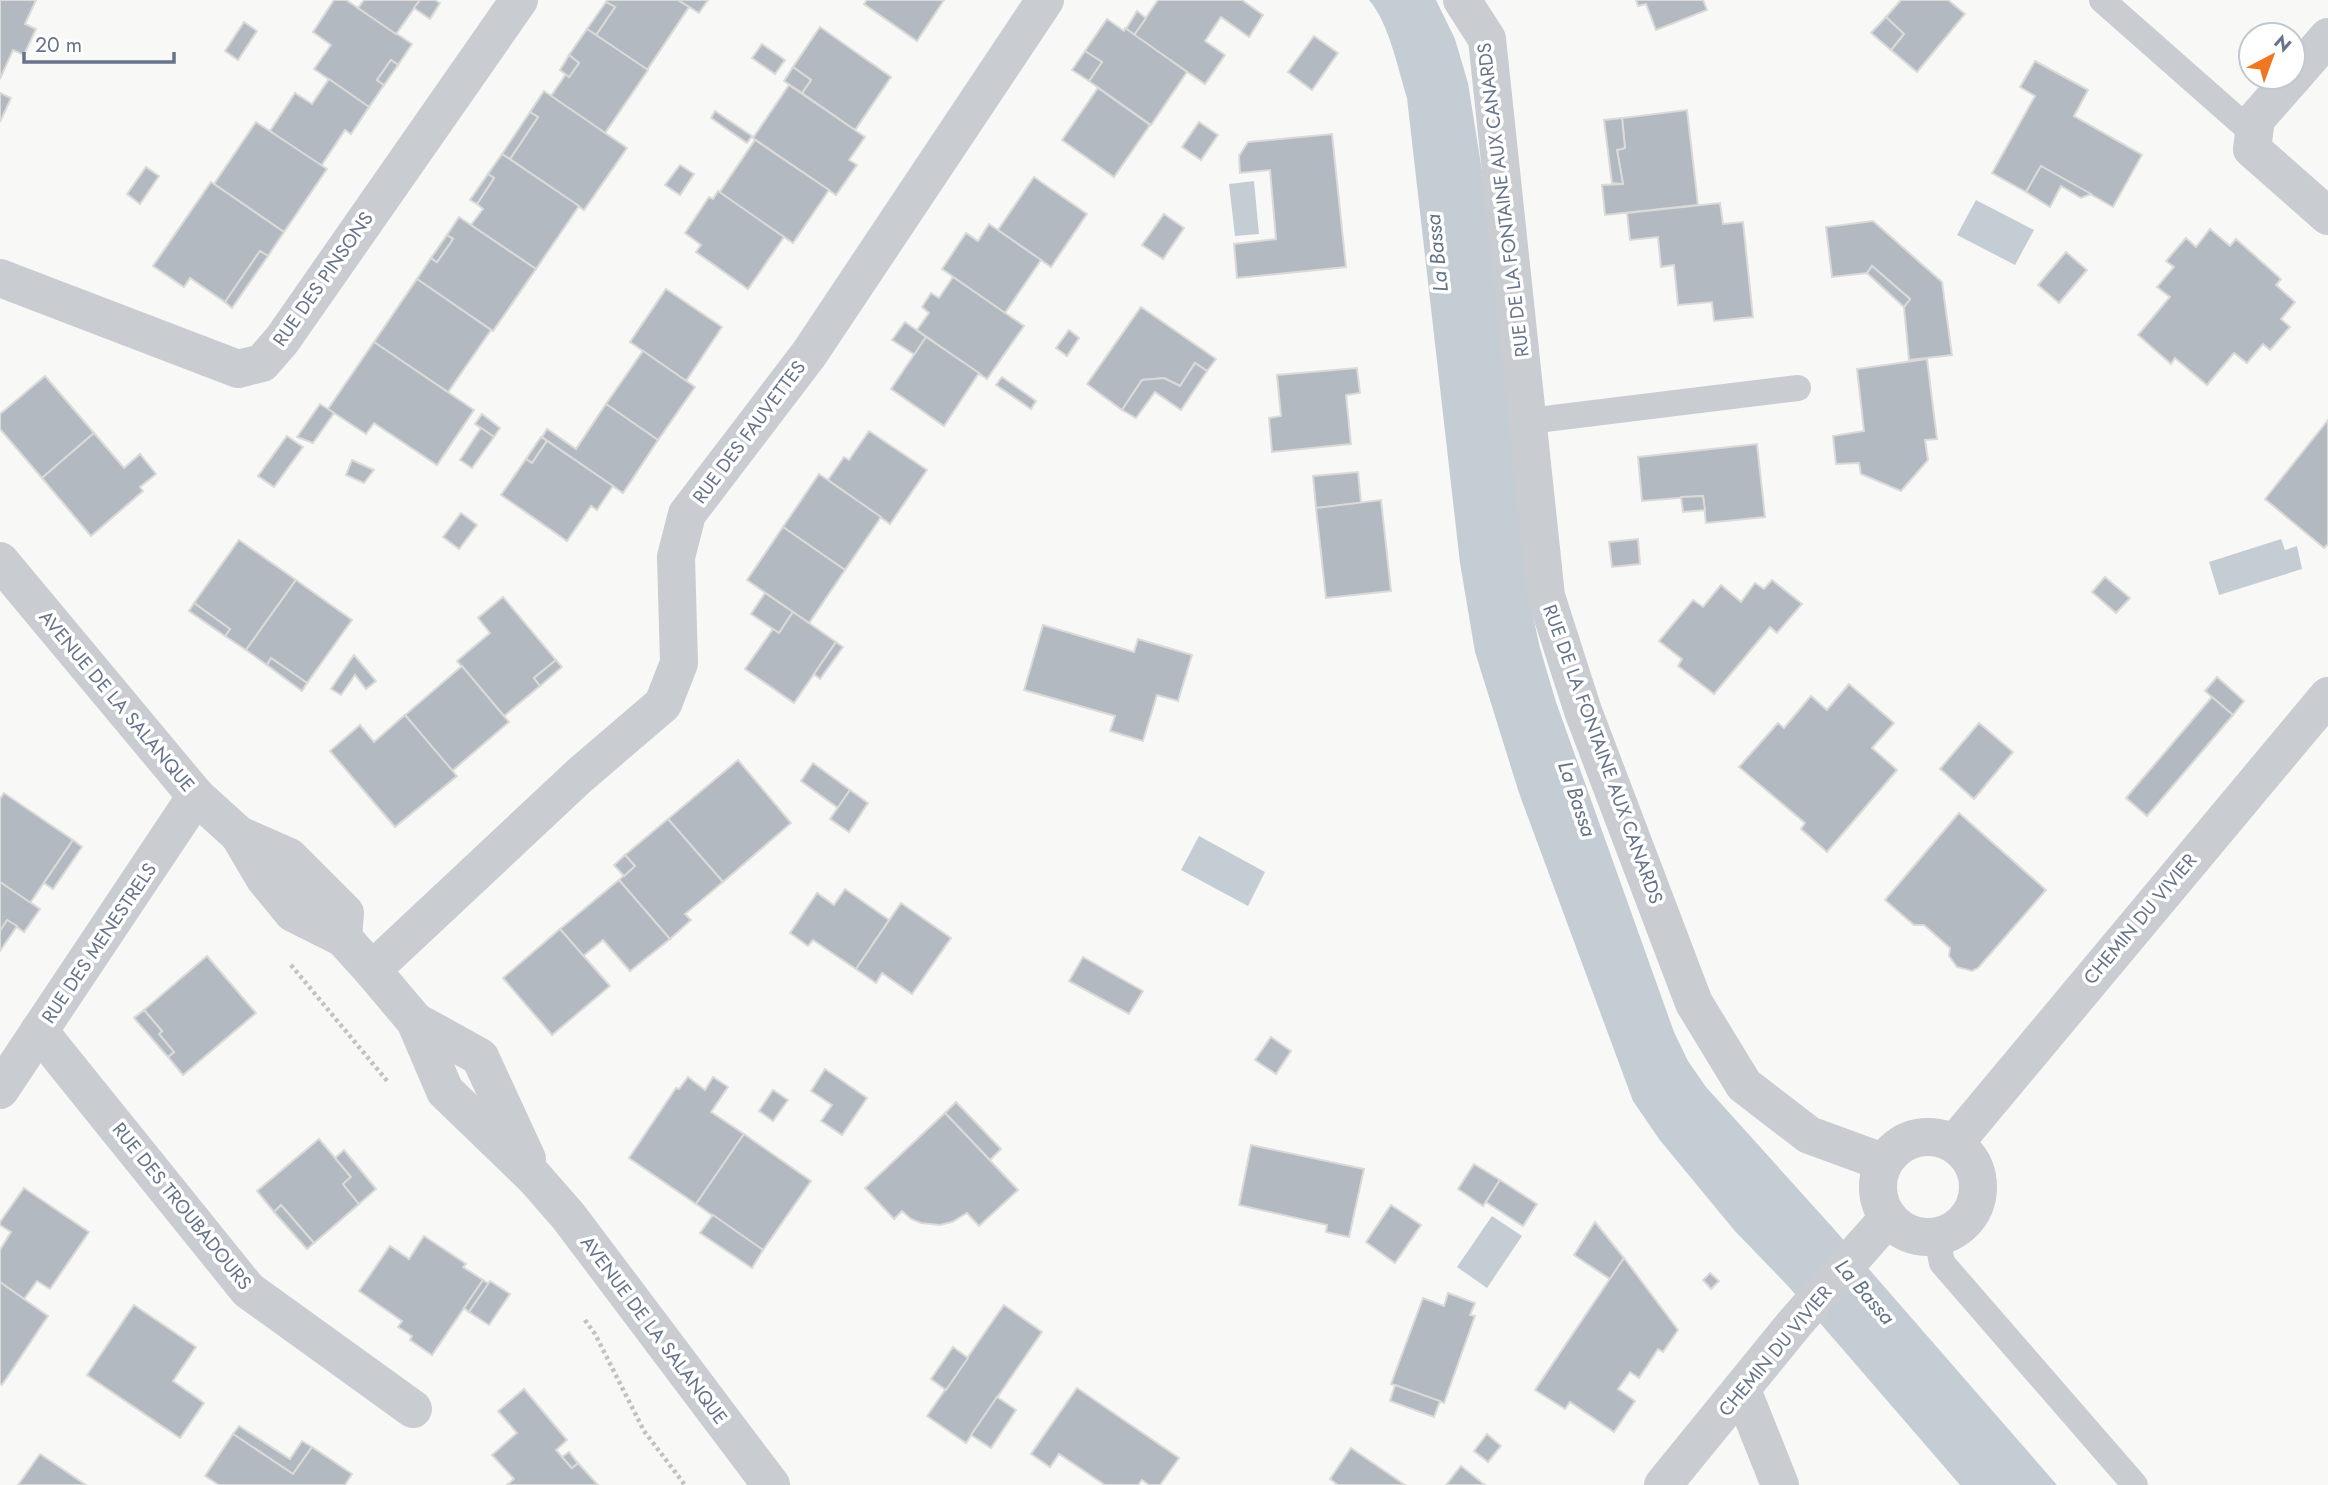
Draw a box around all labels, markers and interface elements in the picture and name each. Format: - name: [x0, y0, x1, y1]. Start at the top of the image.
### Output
- scale bar: [24, 21, 175, 65]
- north arrow: [2237, 21, 2307, 91]
- text: N: [2268, 28, 2297, 59]
- text: 20 m: [35, 30, 82, 60]
- street label: RUE DE LA FONTAINE AUX CANARDS: [1470, 41, 1536, 359]
- street label: RUE DES PINSONS: [266, 206, 380, 352]
- water label: La Bassa: [1418, 212, 1456, 293]
- street label: RUE DES FAUVETTES: [686, 355, 812, 509]
- street label: RUE DE LA FONTAINE AUX CANARDS: [1536, 601, 1670, 907]
- street label: AVENUE DE LA SALANQUE: [33, 604, 201, 798]
- water label: La Bassa: [1550, 757, 1604, 841]
- street label: CHEMIN DU VIVIER: [2077, 847, 2203, 990]
- street label: RUE DES MENESTRELS: [35, 857, 163, 1029]
- street label: RUE DES TROUBADOURS: [106, 1117, 258, 1295]
- street label: AVENUE DE LA SALANQUE: [574, 1230, 734, 1430]
- water label: La Bassa: [1828, 1253, 1902, 1332]
- street label: CHEMIN DU VIVIER: [1712, 1279, 1838, 1422]

